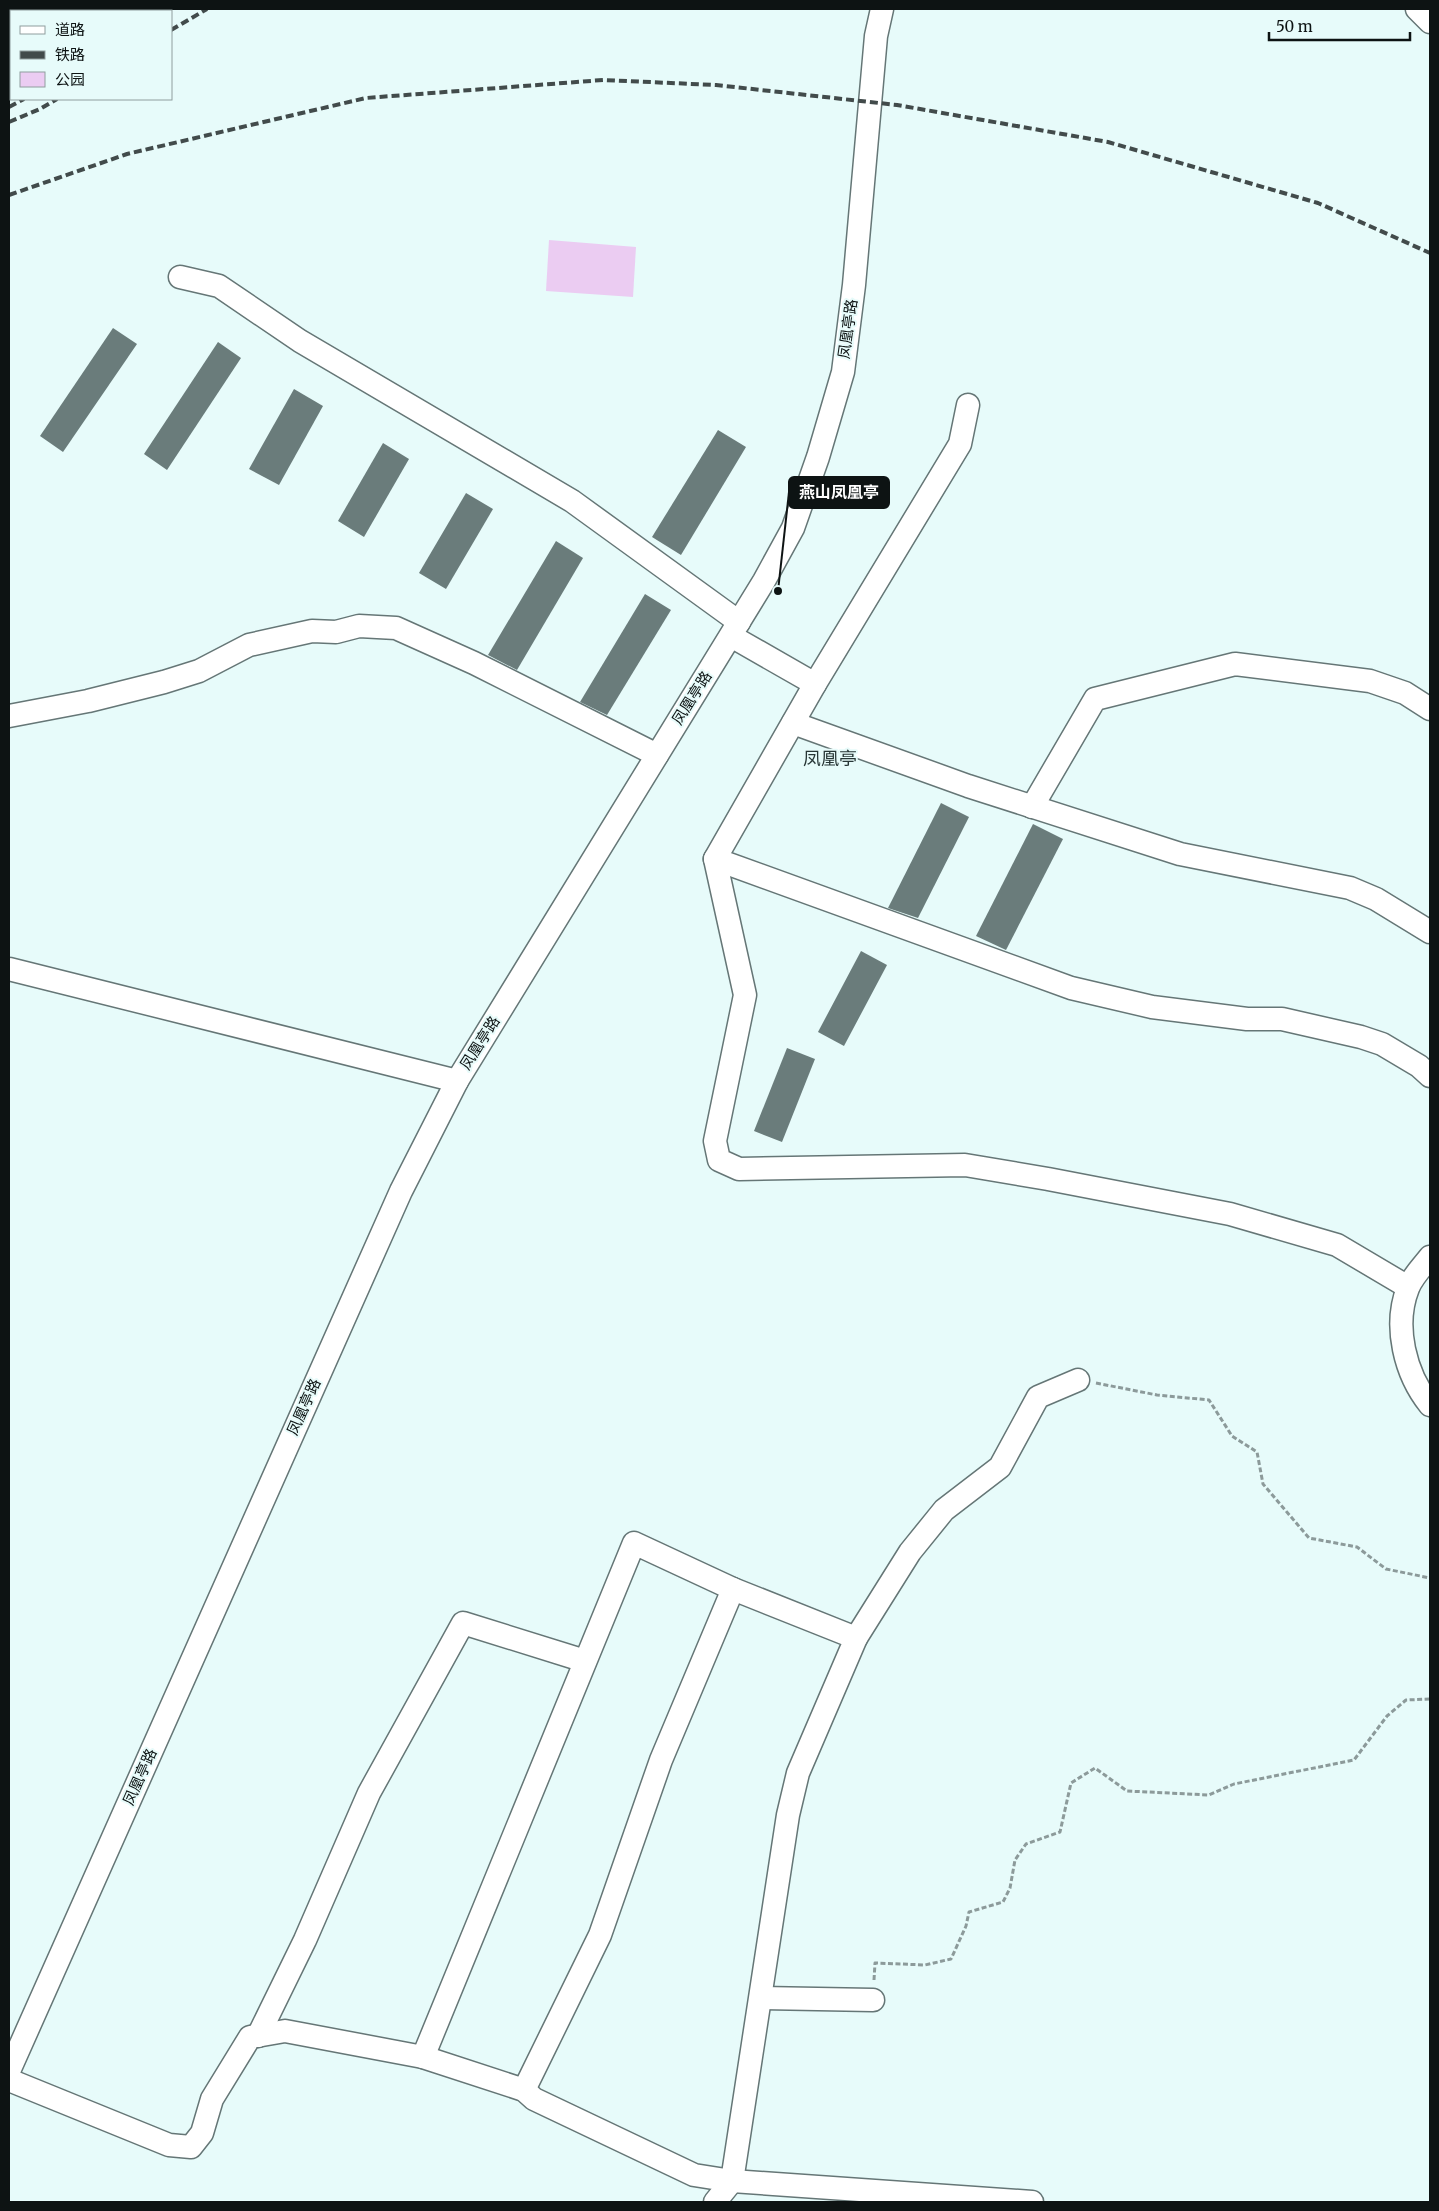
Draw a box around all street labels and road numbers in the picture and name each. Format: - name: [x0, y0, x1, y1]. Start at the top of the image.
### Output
- street label: 凤凰亭路: [834, 298, 861, 360]
- street label: 凤凰亭路: [668, 667, 716, 728]
- street label: 凤凰亭路: [456, 1012, 504, 1073]
- street label: 凤凰亭路: [283, 1376, 324, 1438]
- street label: 凤凰亭路: [119, 1746, 160, 1808]

